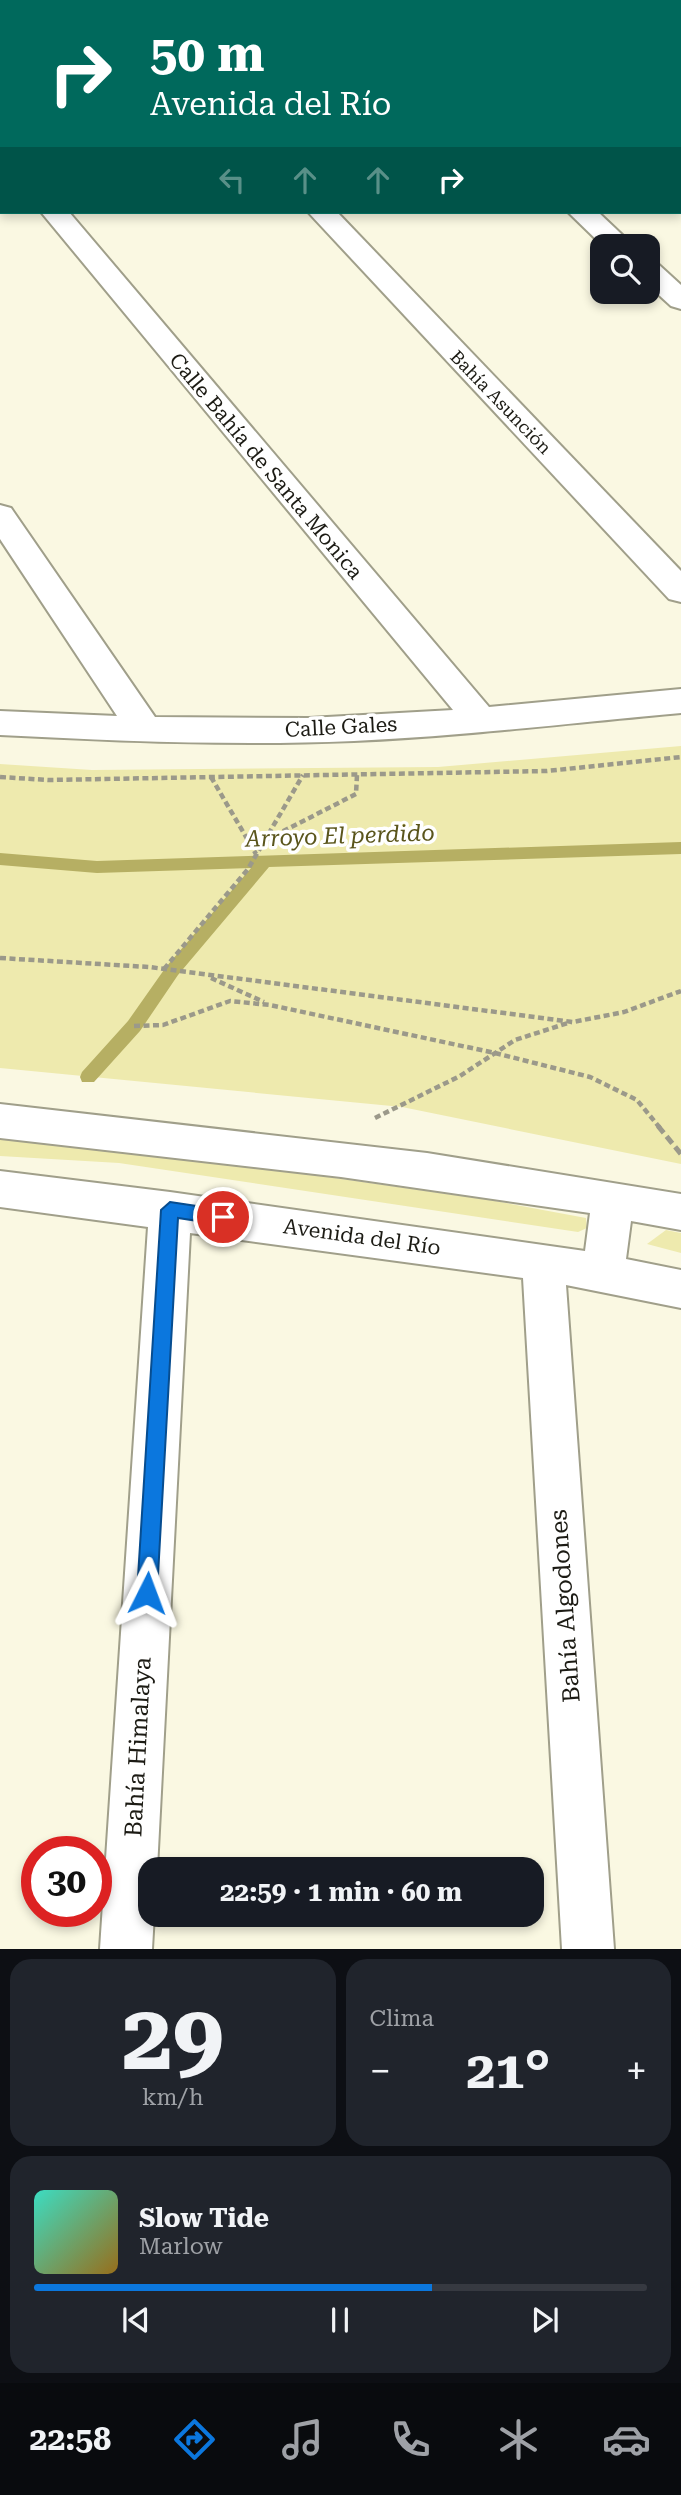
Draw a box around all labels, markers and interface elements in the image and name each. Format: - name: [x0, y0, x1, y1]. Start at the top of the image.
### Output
- text: 50 m: [150, 26, 265, 83]
- icon: right: [35, 28, 126, 119]
- text: Avenida del Río: [150, 85, 392, 123]
- icon: left: [213, 161, 251, 199]
- icon: ahead: [286, 161, 324, 199]
- icon: ahead: [359, 161, 397, 199]
- icon: right: [432, 161, 470, 199]
- map controls: [590, 234, 660, 304]
- button: search: [590, 234, 660, 304]
- street label: Bahía Asunción: [446, 346, 556, 458]
- street label: Calle Bahía de Santa Monica: [164, 348, 368, 584]
- street label: Calle Gales: [284, 712, 398, 742]
- water label: Arroyo El perdido: [243, 819, 435, 853]
- pin: [193, 1187, 253, 1247]
- icon: arrive: [204, 1198, 242, 1236]
- street label: Avenida del Río: [282, 1214, 442, 1260]
- street label: Bahía Algodones: [544, 1508, 586, 1704]
- position arrow: [110, 1556, 184, 1630]
- street label: Bahía Himalaya: [119, 1656, 157, 1838]
- speed limit sign: 30: [21, 1836, 112, 1927]
- text: 22:59 · 1 min · 60 m: [220, 1877, 462, 1907]
- text: 29: [122, 1985, 224, 2091]
- text: Clima: [370, 2005, 434, 2032]
- text: 21°: [466, 2040, 550, 2101]
- text: −: [370, 2049, 391, 2093]
- text: +: [626, 2049, 647, 2093]
- text: km/h: [142, 2084, 204, 2111]
- text: Slow Tide: [139, 2203, 269, 2233]
- text: Marlow: [139, 2233, 222, 2260]
- icon: previous: [117, 2301, 155, 2339]
- icon: pause: [321, 2301, 359, 2339]
- icon: next: [526, 2301, 564, 2339]
- icon: directions: [170, 2415, 219, 2464]
- icon: music: [278, 2415, 327, 2464]
- icon: phone: [386, 2415, 435, 2464]
- icon: climate: [494, 2415, 543, 2464]
- icon: car: [602, 2415, 651, 2464]
- text: 22:58: [30, 2420, 111, 2458]

